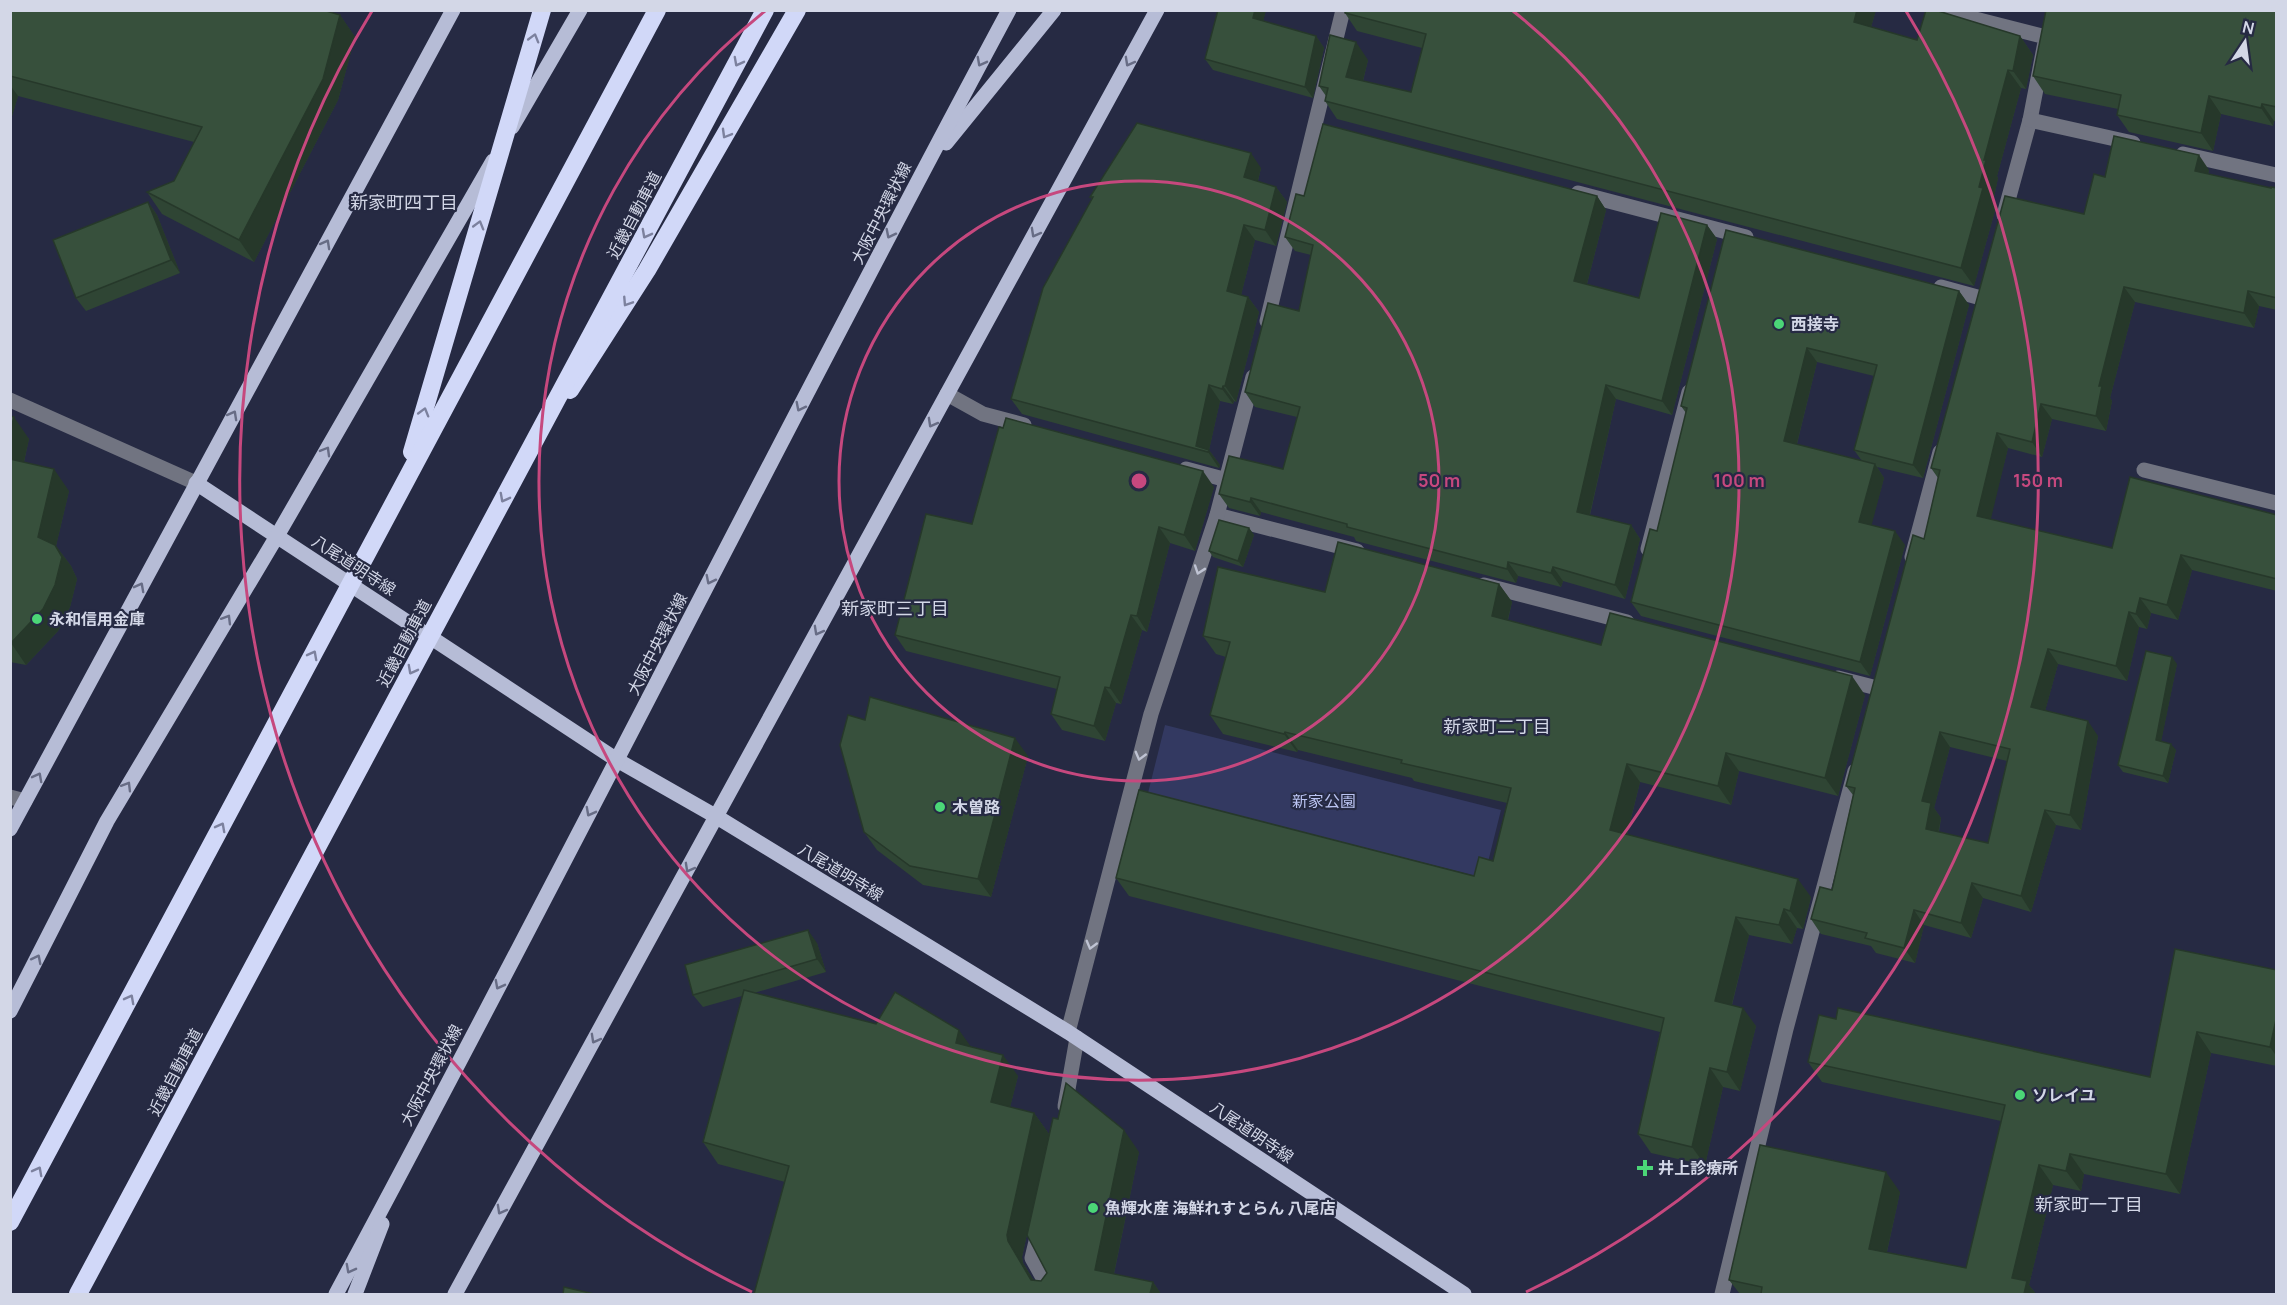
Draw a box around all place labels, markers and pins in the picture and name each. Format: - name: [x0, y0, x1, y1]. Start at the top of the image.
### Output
- place label: 西接寺: [1791, 313, 1839, 335]
- marker: 西接寺: [1772, 317, 1786, 331]
- centre of rings: [1129, 471, 1149, 491]
- place label: 永和信用金庫: [49, 608, 145, 630]
- marker: 永和信用金庫: [30, 612, 44, 626]
- place label: 木曽路: [952, 796, 1000, 818]
- marker: 木曽路: [933, 800, 947, 814]
- place label: ソレイユ: [2032, 1084, 2096, 1106]
- marker: ソレイユ: [2013, 1088, 2027, 1102]
- place label: 井上診療所: [1658, 1157, 1738, 1179]
- marker: 井上診療所: [1636, 1159, 1654, 1177]
- place label: 魚輝水産 海鮮れすとらん 八尾店: [1105, 1197, 1335, 1219]
- marker: 魚輝水産 海鮮れすとらん 八尾店: [1086, 1201, 1100, 1215]

